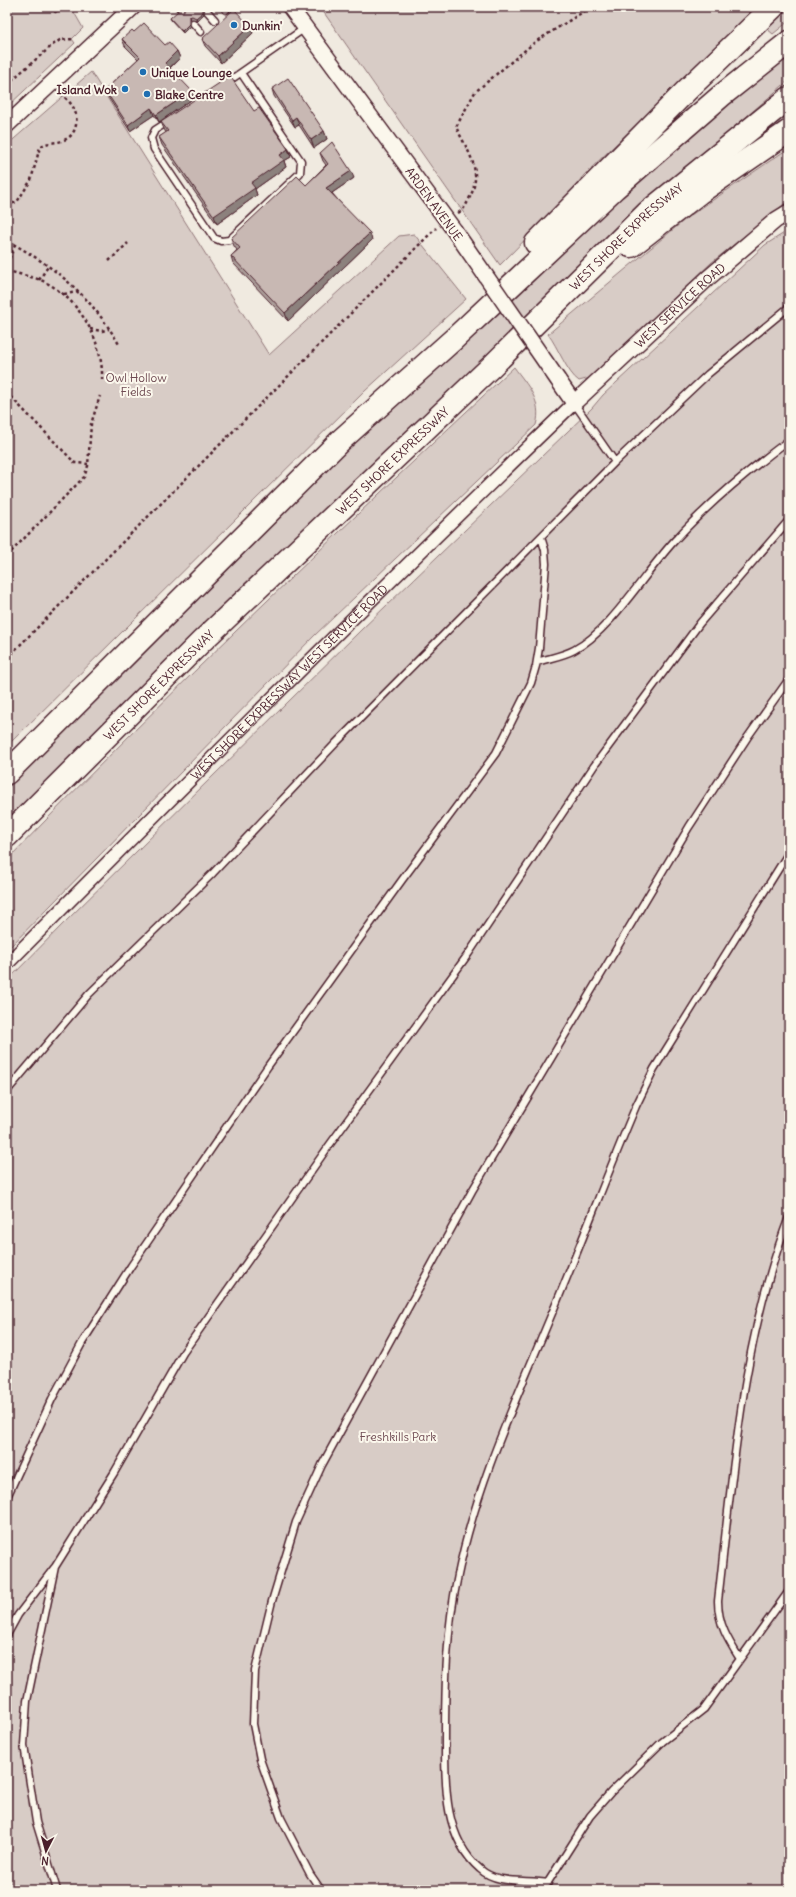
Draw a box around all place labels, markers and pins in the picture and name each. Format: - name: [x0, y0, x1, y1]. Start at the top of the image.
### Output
- place label: Dunkin': [242, 18, 282, 33]
- marker: Dunkin': [229, 20, 239, 30]
- place label: Unique Lounge: [151, 65, 232, 81]
- marker: Unique Lounge: [138, 67, 148, 77]
- place label: Island Wok: [57, 82, 117, 97]
- marker: Island Wok: [120, 84, 130, 94]
- place label: Blake Centre: [155, 87, 224, 102]
- marker: Blake Centre: [142, 89, 152, 99]

